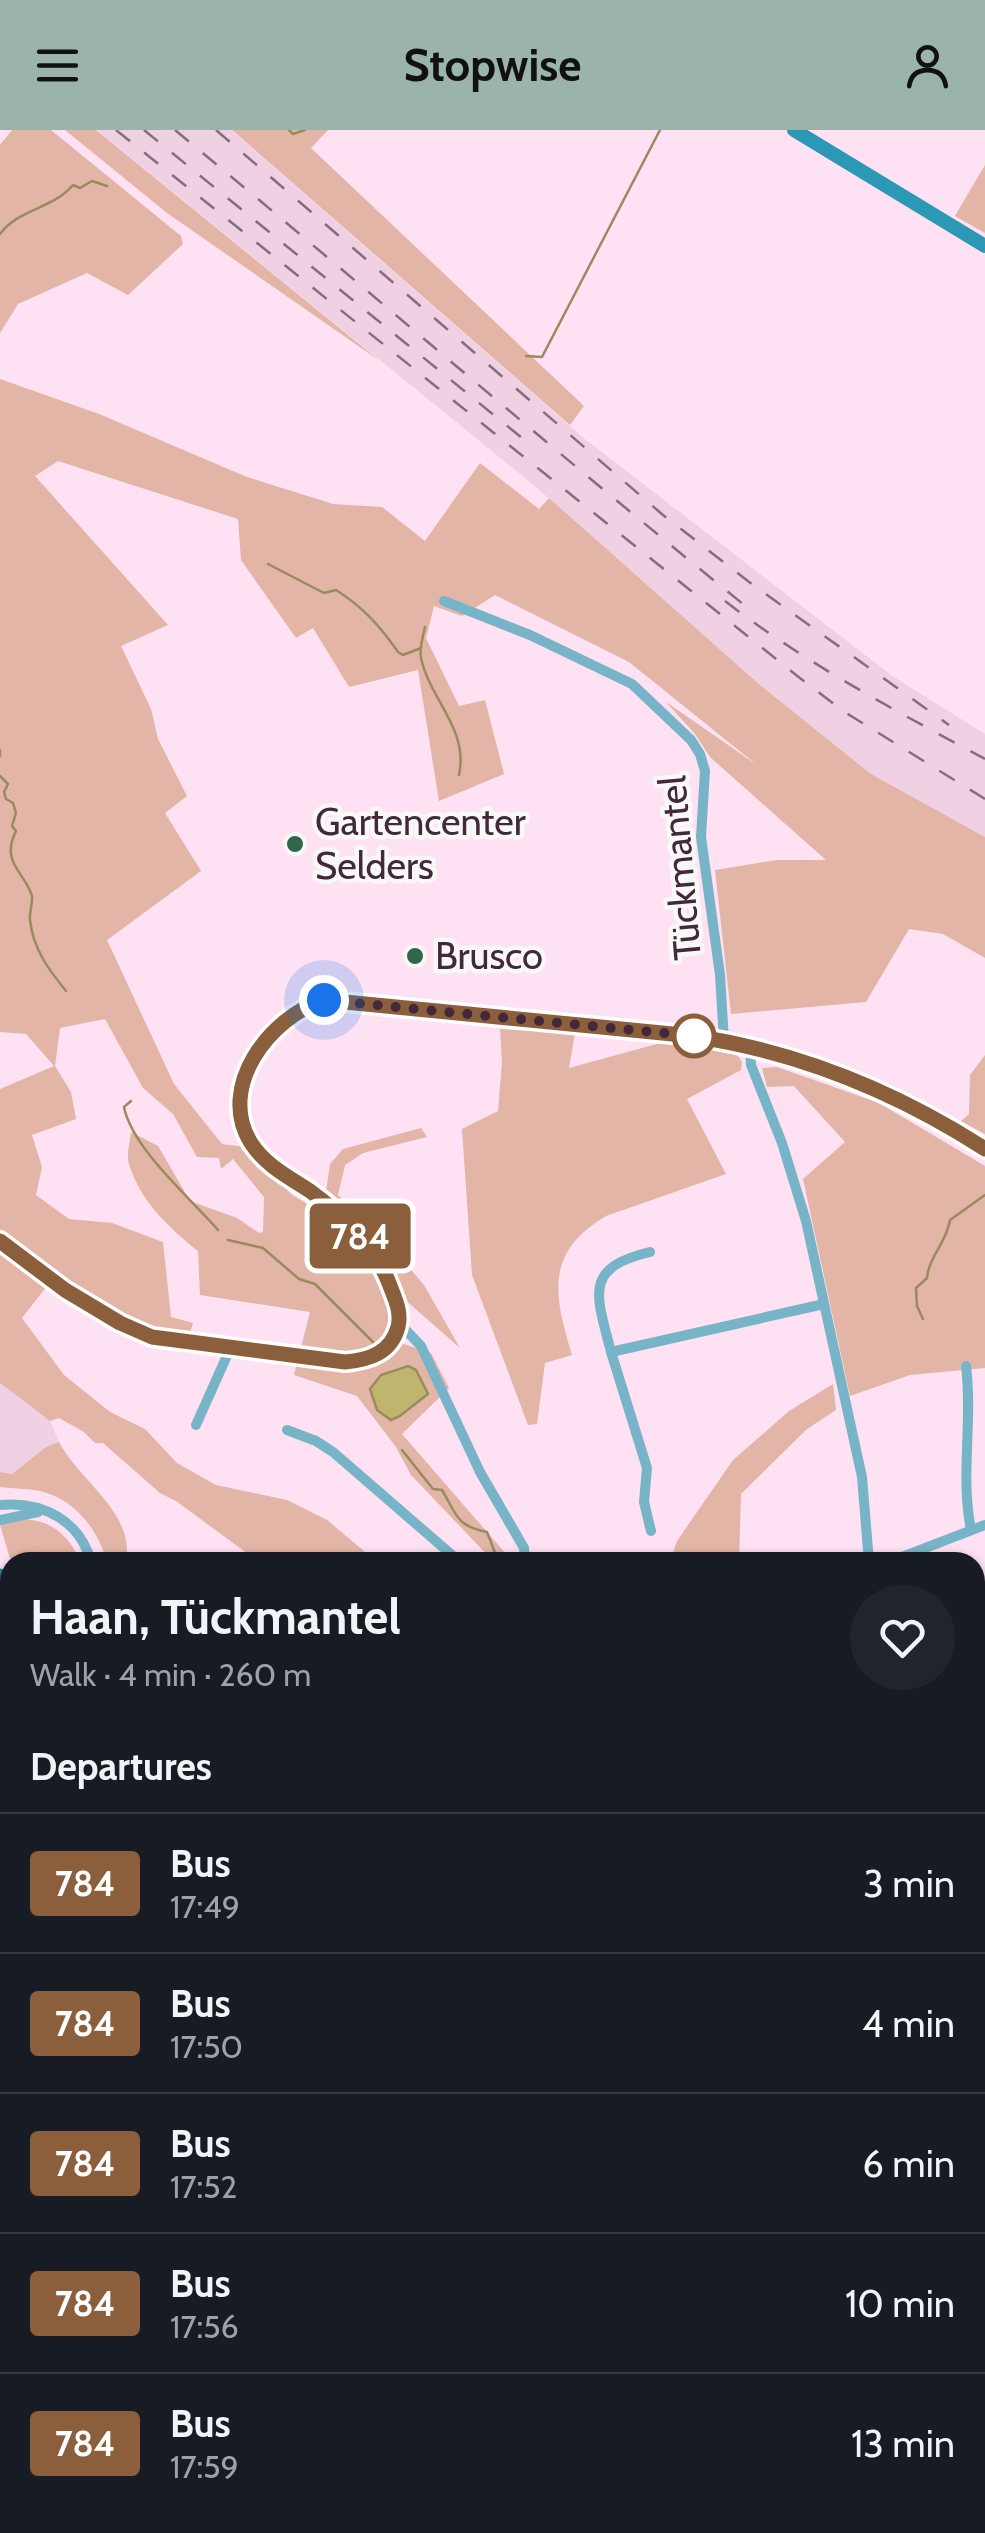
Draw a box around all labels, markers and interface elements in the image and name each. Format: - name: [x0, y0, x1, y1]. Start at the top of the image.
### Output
- icon: menu: [30, 38, 85, 93]
- text: Stopwise: [404, 38, 581, 92]
- icon: person: [900, 38, 955, 93]
- street label: Tückmantel: [648, 774, 711, 962]
- place label: Gartencenter Selders: [315, 798, 526, 889]
- marker: Gartencenter Selders: [284, 833, 306, 855]
- place label: Brusco: [435, 932, 543, 979]
- marker: Brusco: [404, 945, 426, 967]
- your location: [299, 975, 349, 1025]
- unlabelled marker: [673, 1015, 715, 1057]
- line badge: 784: [302, 1204, 418, 1268]
- text: 784: [330, 1215, 390, 1258]
- button: heart: [850, 1585, 955, 1690]
- text: Haan, Tückmantel: [30, 1588, 401, 1646]
- text: Walk · 4 min · 260 m: [30, 1655, 311, 1694]
- text: Departures: [30, 1743, 212, 1790]
- text: Bus: [170, 1840, 231, 1887]
- text: 3 min: [863, 1860, 955, 1907]
- text: 784: [55, 1862, 115, 1905]
- text: 17:49: [170, 1887, 240, 1926]
- text: Bus: [170, 1980, 231, 2027]
- text: 4 min: [862, 2000, 955, 2047]
- text: 784: [55, 2002, 115, 2045]
- text: 17:50: [170, 2027, 243, 2066]
- text: Bus: [170, 2120, 231, 2167]
- text: 6 min: [862, 2140, 955, 2187]
- text: 784: [55, 2142, 115, 2185]
- text: 17:52: [170, 2167, 237, 2206]
- text: Bus: [170, 2260, 231, 2307]
- text: 10 min: [845, 2280, 955, 2327]
- text: 784: [55, 2282, 115, 2325]
- text: 17:56: [170, 2307, 239, 2346]
- text: Bus: [170, 2400, 231, 2447]
- text: 13 min: [851, 2420, 955, 2467]
- text: 784: [55, 2422, 115, 2465]
- text: 17:59: [170, 2447, 239, 2486]

